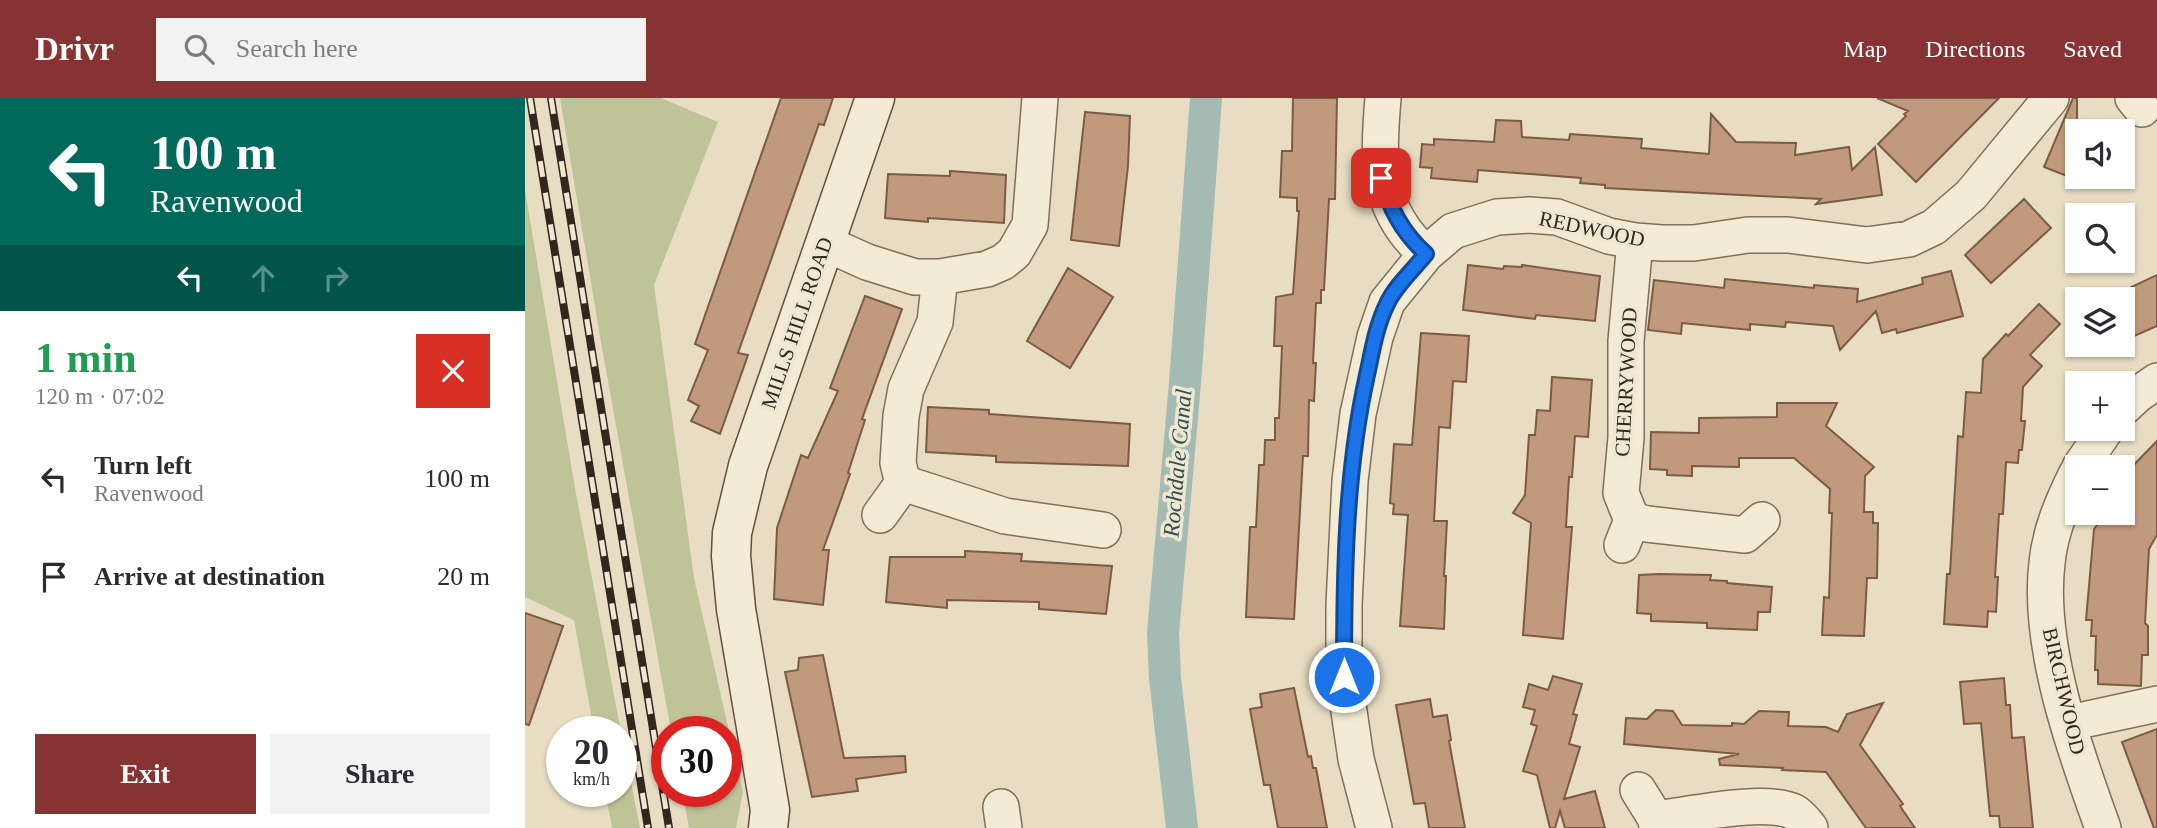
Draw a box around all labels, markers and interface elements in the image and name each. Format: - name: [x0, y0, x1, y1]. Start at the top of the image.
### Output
- search box: [156, 18, 646, 81]
- icon: search: [180, 30, 218, 68]
- text: Drivr: [35, 31, 114, 67]
- text: Search here: [236, 34, 358, 63]
- text: Map: [1843, 36, 1887, 62]
- text: Directions: [1925, 36, 2025, 62]
- text: Saved: [2063, 36, 2122, 62]
- map controls: [2065, 119, 2135, 525]
- button: sound: [2065, 119, 2135, 189]
- text: 100 m: [150, 125, 277, 180]
- icon: left: [35, 126, 126, 217]
- pin: [1351, 148, 1411, 208]
- icon: arrive: [1362, 159, 1400, 197]
- text: Ravenwood: [150, 183, 303, 219]
- button: search: [2065, 203, 2135, 273]
- street label: REDWOOD: [1537, 206, 1647, 252]
- street label: MILLS HILL ROAD: [756, 234, 838, 412]
- icon: left: [171, 259, 209, 297]
- icon: ahead: [244, 259, 282, 297]
- icon: right: [317, 259, 355, 297]
- button: layers: [2065, 287, 2135, 357]
- street label: CHERRYWOOD: [1610, 307, 1642, 457]
- button: close: [416, 334, 490, 408]
- text: 1 min: [35, 335, 137, 381]
- button: +: [2065, 371, 2135, 441]
- text: 120 m · 07:02: [35, 384, 165, 409]
- water label: Rochdale Canal: [1158, 388, 1196, 539]
- text: Turn left: [94, 451, 192, 480]
- button: −: [2065, 455, 2135, 525]
- icon: left: [35, 460, 73, 498]
- text: 100 m: [424, 464, 490, 493]
- text: Ravenwood: [94, 481, 204, 506]
- icon: arrive: [35, 558, 73, 596]
- text: Arrive at destination: [94, 562, 325, 591]
- text: 20 m: [437, 562, 490, 591]
- street label: BIRCHWOOD: [2038, 625, 2090, 757]
- position arrow: [1307, 640, 1381, 714]
- speed limit sign: 30: [651, 716, 742, 807]
- text: 20: [574, 733, 609, 772]
- button: Exit: [35, 734, 256, 814]
- button: Share: [270, 734, 490, 814]
- text: km/h: [573, 769, 610, 789]

